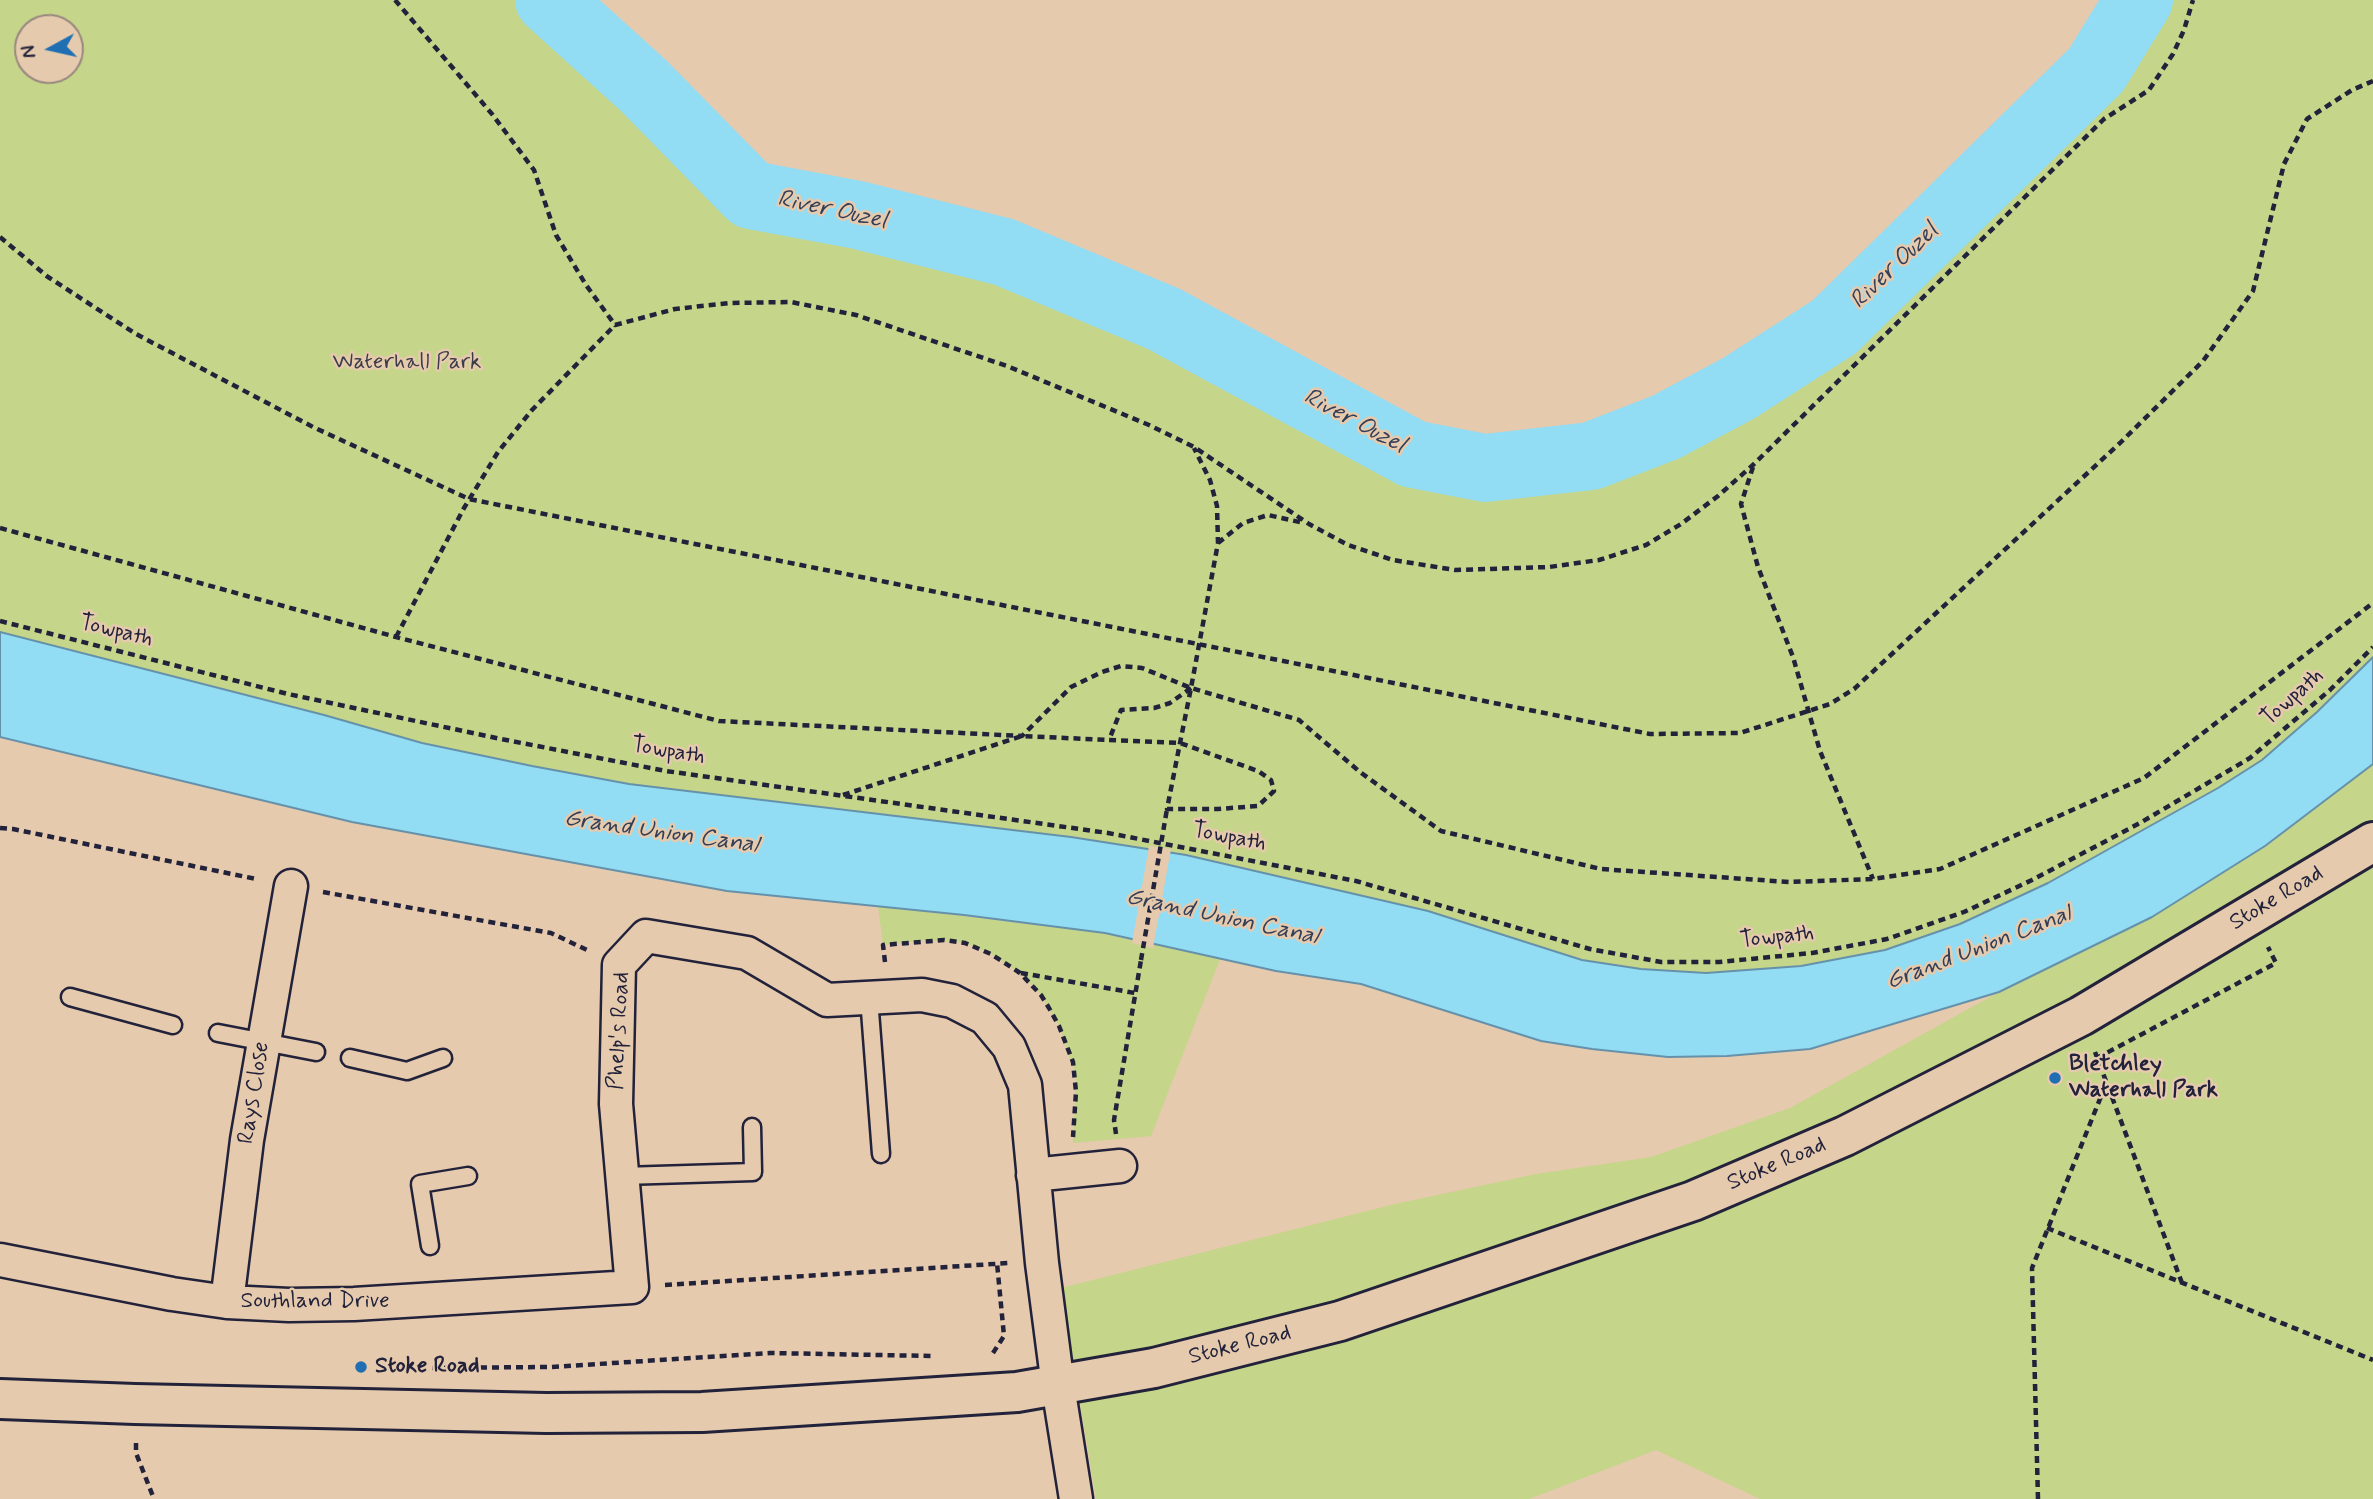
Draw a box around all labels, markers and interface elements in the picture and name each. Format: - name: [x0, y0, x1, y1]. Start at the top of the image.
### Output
- north arrow: [14, 14, 84, 84]
- text: N: [16, 44, 43, 60]
- water label: River Ouzel: [774, 185, 890, 237]
- water label: River Ouzel: [1845, 218, 1945, 316]
- park label: Waterhall Park: [333, 349, 481, 377]
- water label: River Ouzel: [1298, 383, 1410, 461]
- street label: Towpath: [76, 610, 156, 654]
- street label: Towpath: [2256, 663, 2330, 733]
- street label: Towpath: [629, 732, 707, 772]
- water label: Grand Union Canal: [562, 805, 760, 861]
- street label: Towpath: [1190, 817, 1268, 859]
- street label: Stoke Road: [2225, 860, 2329, 938]
- water label: Grand Union Canal: [1123, 884, 1321, 952]
- water label: Grand Union Canal: [1882, 900, 2076, 998]
- street label: Towpath: [1738, 920, 1816, 956]
- street label: Phelp's Road: [603, 971, 637, 1091]
- street label: Rays Close: [233, 1040, 277, 1146]
- place label: Bletchley Waterhall Park: [2069, 1051, 2218, 1105]
- marker: Bletchley Waterhall Park: [2047, 1070, 2063, 1086]
- street label: Stoke Road: [1724, 1132, 1830, 1198]
- street label: Southland Drive: [240, 1288, 390, 1316]
- street label: Stoke Road: [1186, 1320, 1294, 1372]
- place label: Stoke Road: [375, 1353, 480, 1381]
- marker: Stoke Road: [353, 1359, 369, 1375]

